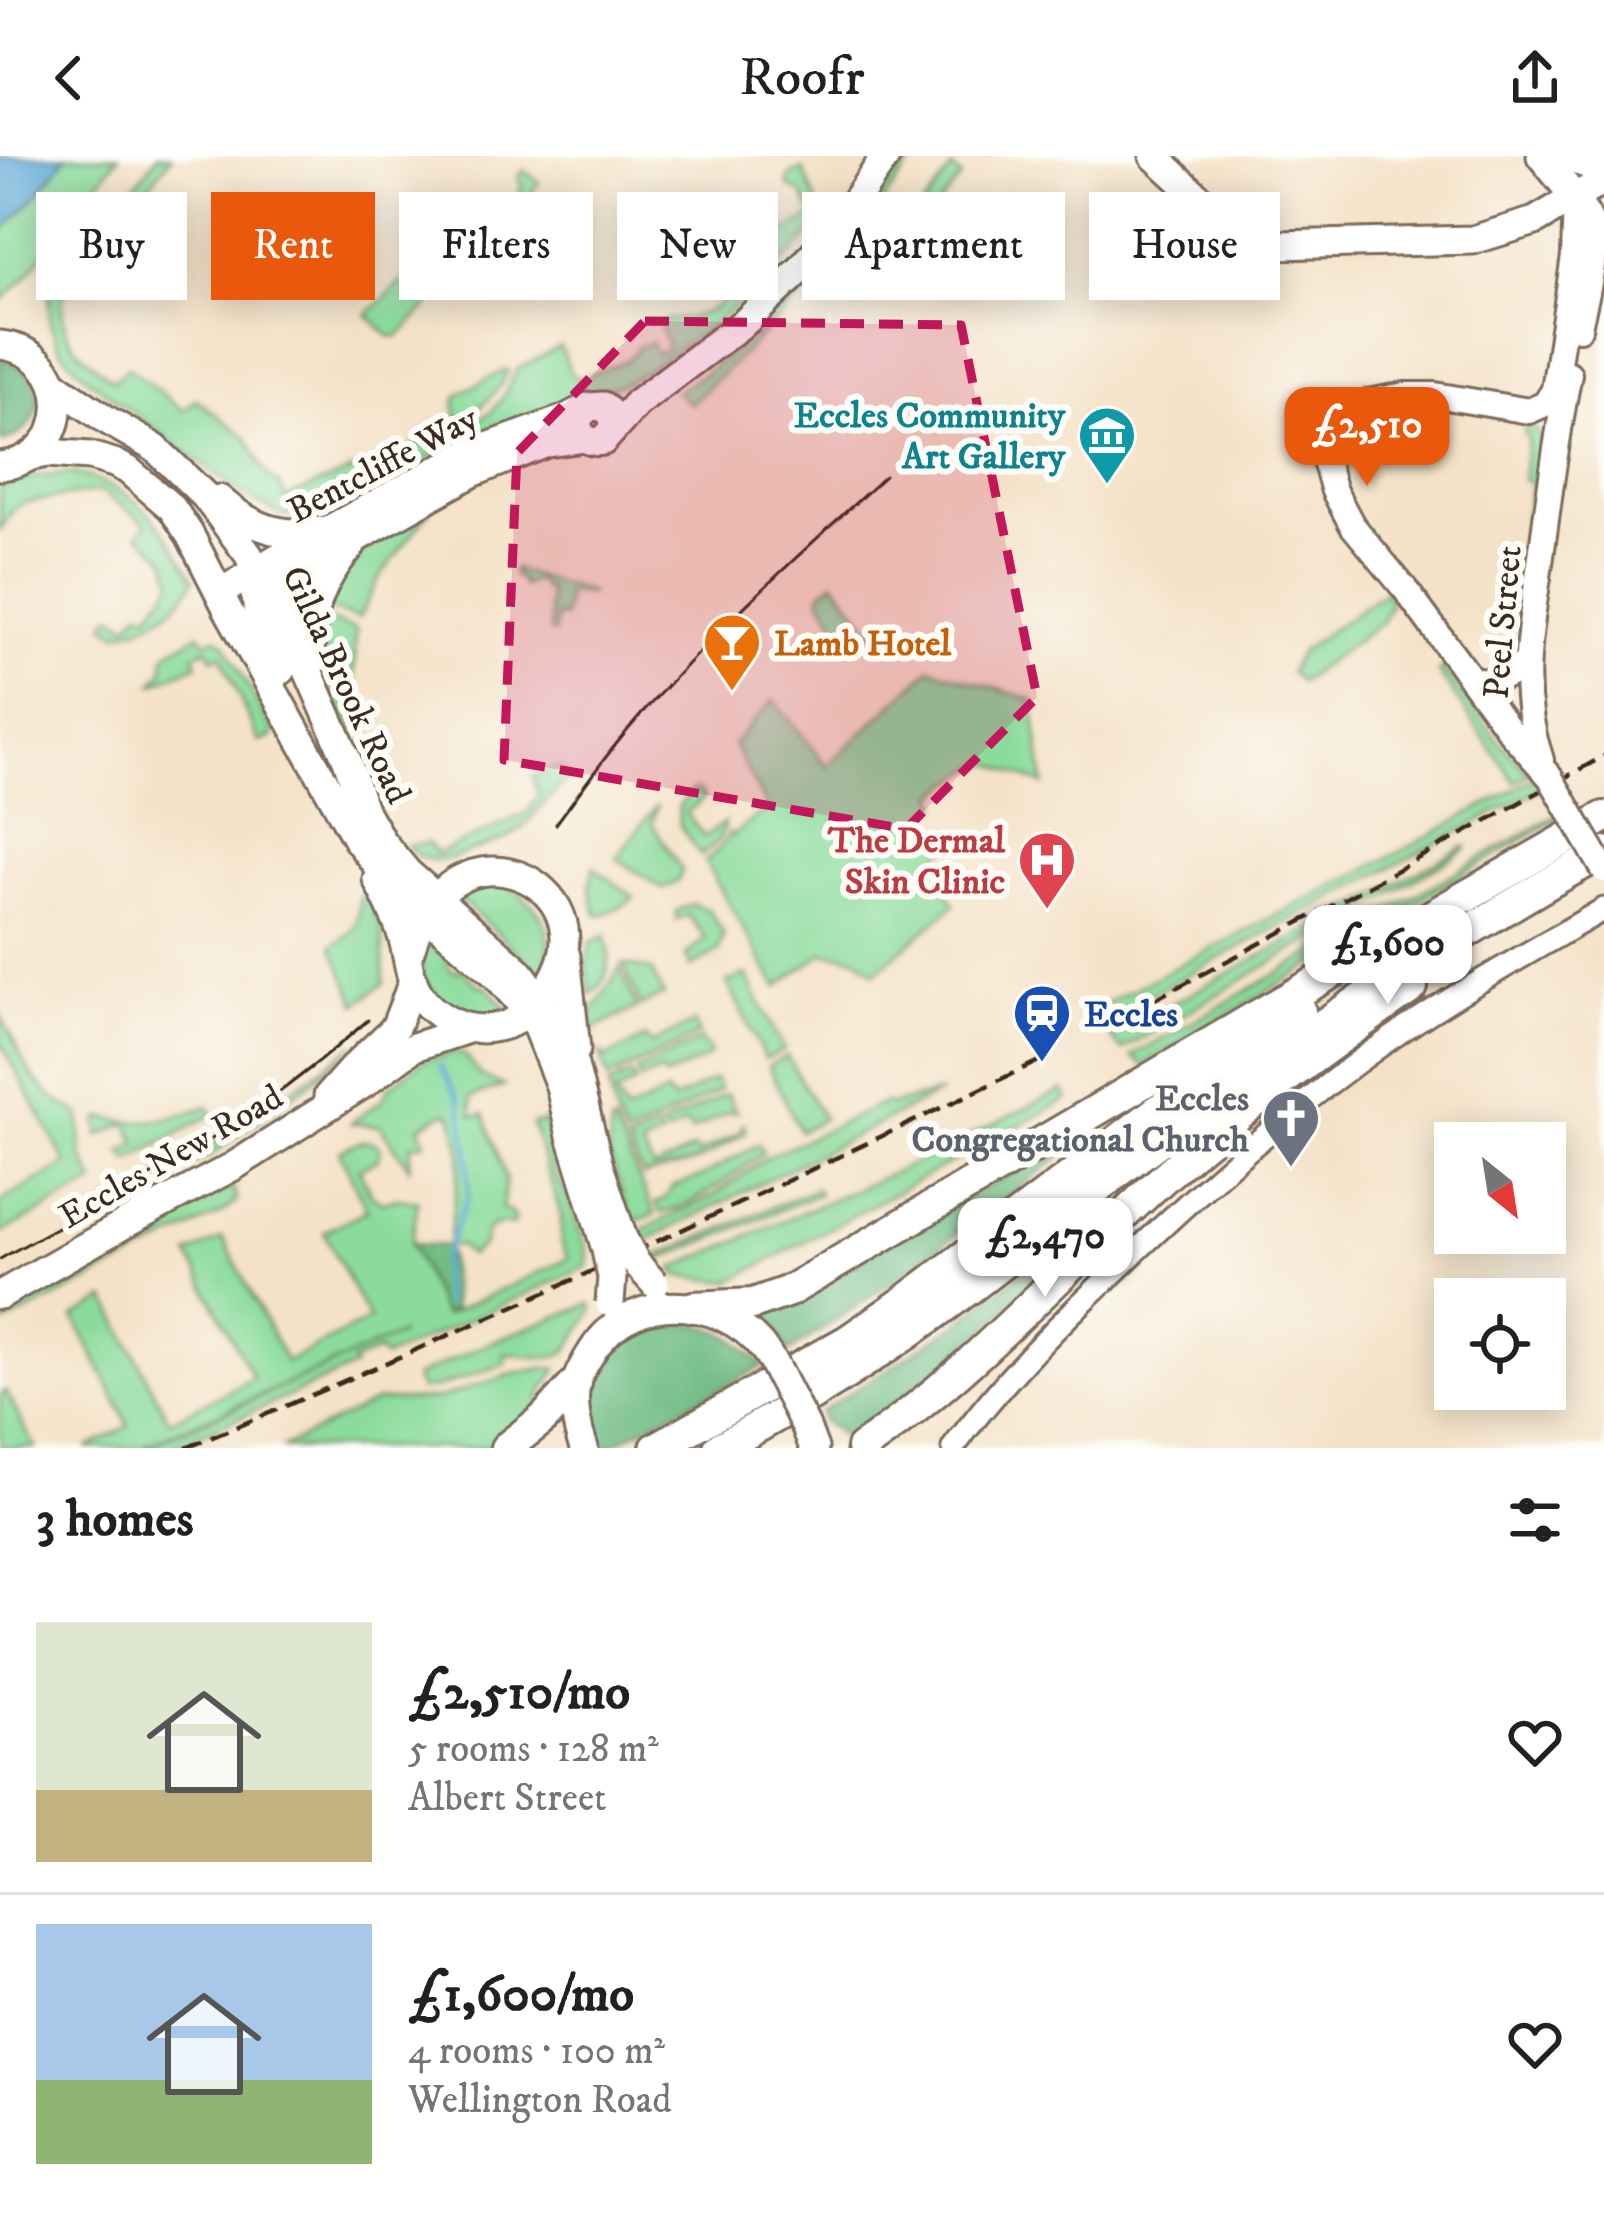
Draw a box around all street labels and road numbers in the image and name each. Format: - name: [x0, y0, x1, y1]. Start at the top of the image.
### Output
- street label: Bentcliffe Way: [280, 396, 487, 534]
- street label: Peel Street: [1474, 544, 1533, 701]
- street label: Gilda Brook Road: [271, 559, 420, 811]
- street label: Eccles New Road: [51, 1075, 291, 1239]

